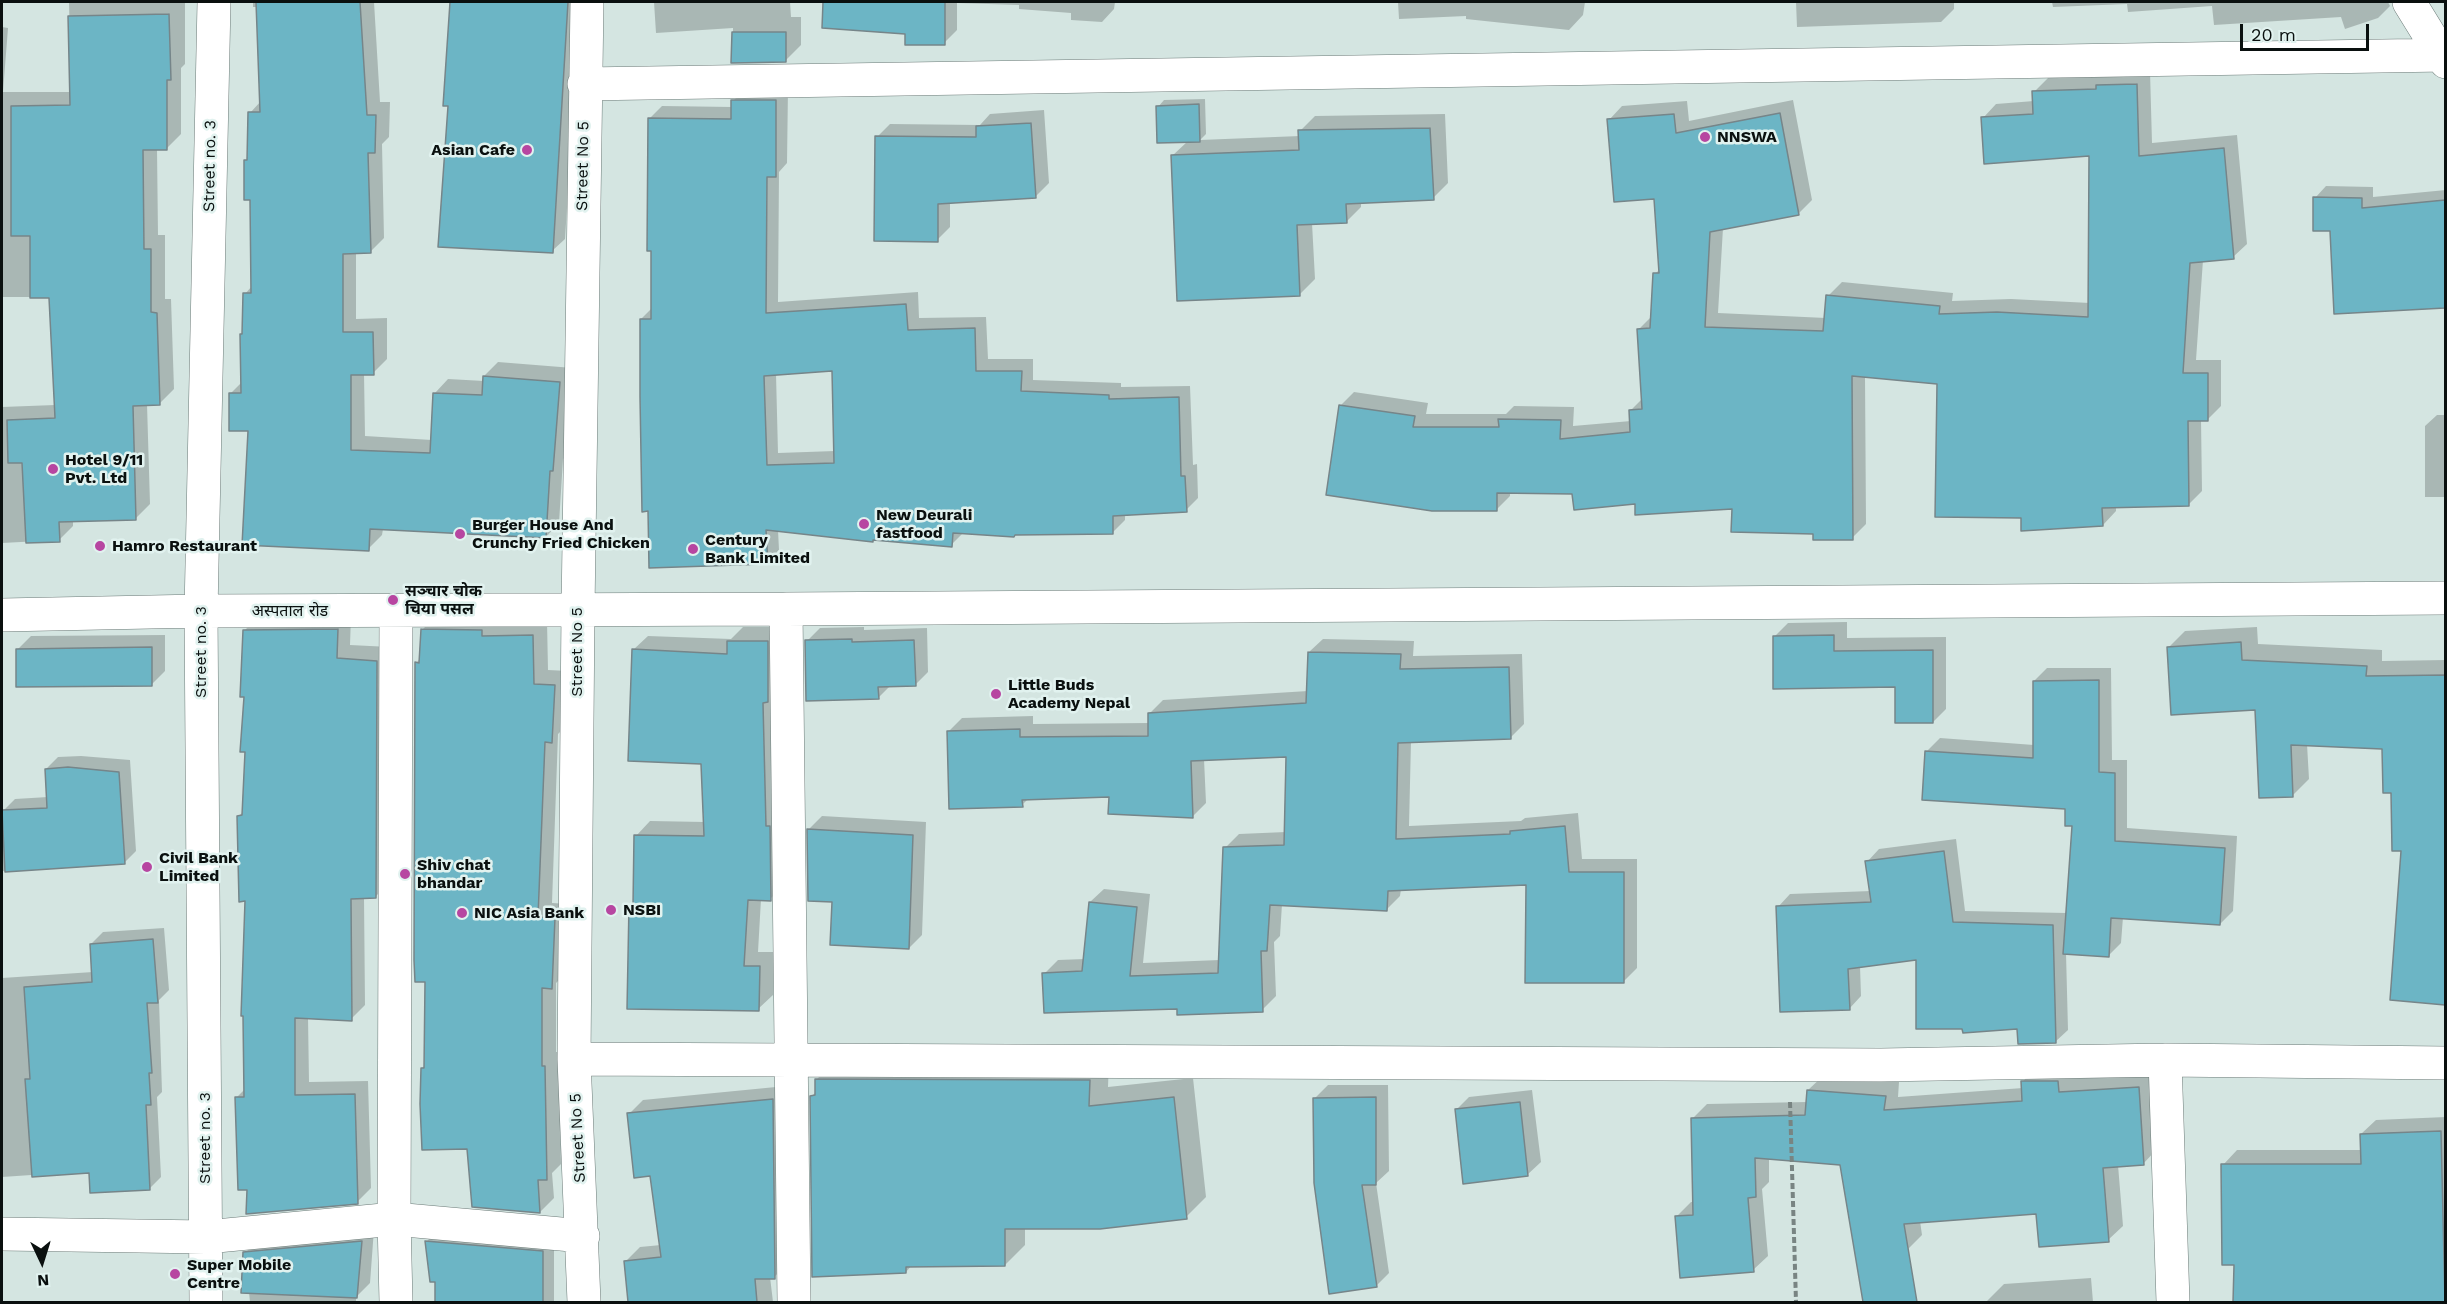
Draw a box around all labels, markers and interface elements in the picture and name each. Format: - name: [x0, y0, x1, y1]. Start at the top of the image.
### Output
- scale bar: [2243, 12, 2372, 50]
- text: 20 m: [2251, 24, 2296, 45]
- street label: Street no. 3: [200, 120, 220, 212]
- street label: Street No 5: [573, 121, 593, 211]
- place label: NNSWA: [1717, 127, 1777, 147]
- marker: NNSWA: [1698, 130, 1712, 144]
- place label: Asian Cafe: [431, 140, 515, 160]
- marker: Asian Cafe: [520, 143, 534, 157]
- place label: Hotel 9/11 Pvt. Ltd: [65, 450, 143, 488]
- marker: Hotel 9/11 Pvt. Ltd: [46, 462, 60, 476]
- place label: New Deurali fastfood: [876, 505, 972, 543]
- place label: Burger House And Crunchy Fried Chicken: [472, 515, 650, 553]
- marker: New Deurali fastfood: [857, 517, 871, 531]
- marker: Burger House And Crunchy Fried Chicken: [453, 527, 467, 541]
- place label: Century Bank Limited: [705, 530, 810, 568]
- place label: Hamro Restaurant: [112, 536, 257, 556]
- marker: Hamro Restaurant: [93, 539, 107, 553]
- marker: Century Bank Limited: [686, 542, 700, 556]
- place label: सञ्चार चोक चिया पसल: [405, 581, 482, 619]
- marker: सञ्चार चोक चिया पसल: [386, 593, 400, 607]
- street label: अस्पताल रोड: [252, 601, 328, 621]
- street label: Street no. 3: [191, 606, 211, 698]
- street label: Street No 5: [567, 607, 587, 697]
- place label: Little Buds Academy Nepal: [1008, 675, 1130, 713]
- marker: Little Buds Academy Nepal: [989, 687, 1003, 701]
- place label: Civil Bank Limited: [159, 848, 238, 886]
- place label: Shiv chat bhandar: [417, 855, 490, 893]
- marker: Civil Bank Limited: [140, 860, 154, 874]
- marker: Shiv chat bhandar: [398, 867, 412, 881]
- place label: NSBI: [623, 900, 661, 920]
- place label: NIC Asia Bank: [474, 903, 584, 923]
- marker: NSBI: [604, 903, 618, 917]
- marker: NIC Asia Bank: [455, 906, 469, 920]
- street label: Street no. 3: [195, 1092, 215, 1184]
- street label: Street No 5: [566, 1093, 590, 1183]
- north arrow: [12, 1232, 72, 1292]
- place label: Super Mobile Centre: [187, 1255, 291, 1293]
- marker: Super Mobile Centre: [168, 1267, 182, 1281]
- text: N: [37, 1271, 50, 1290]

